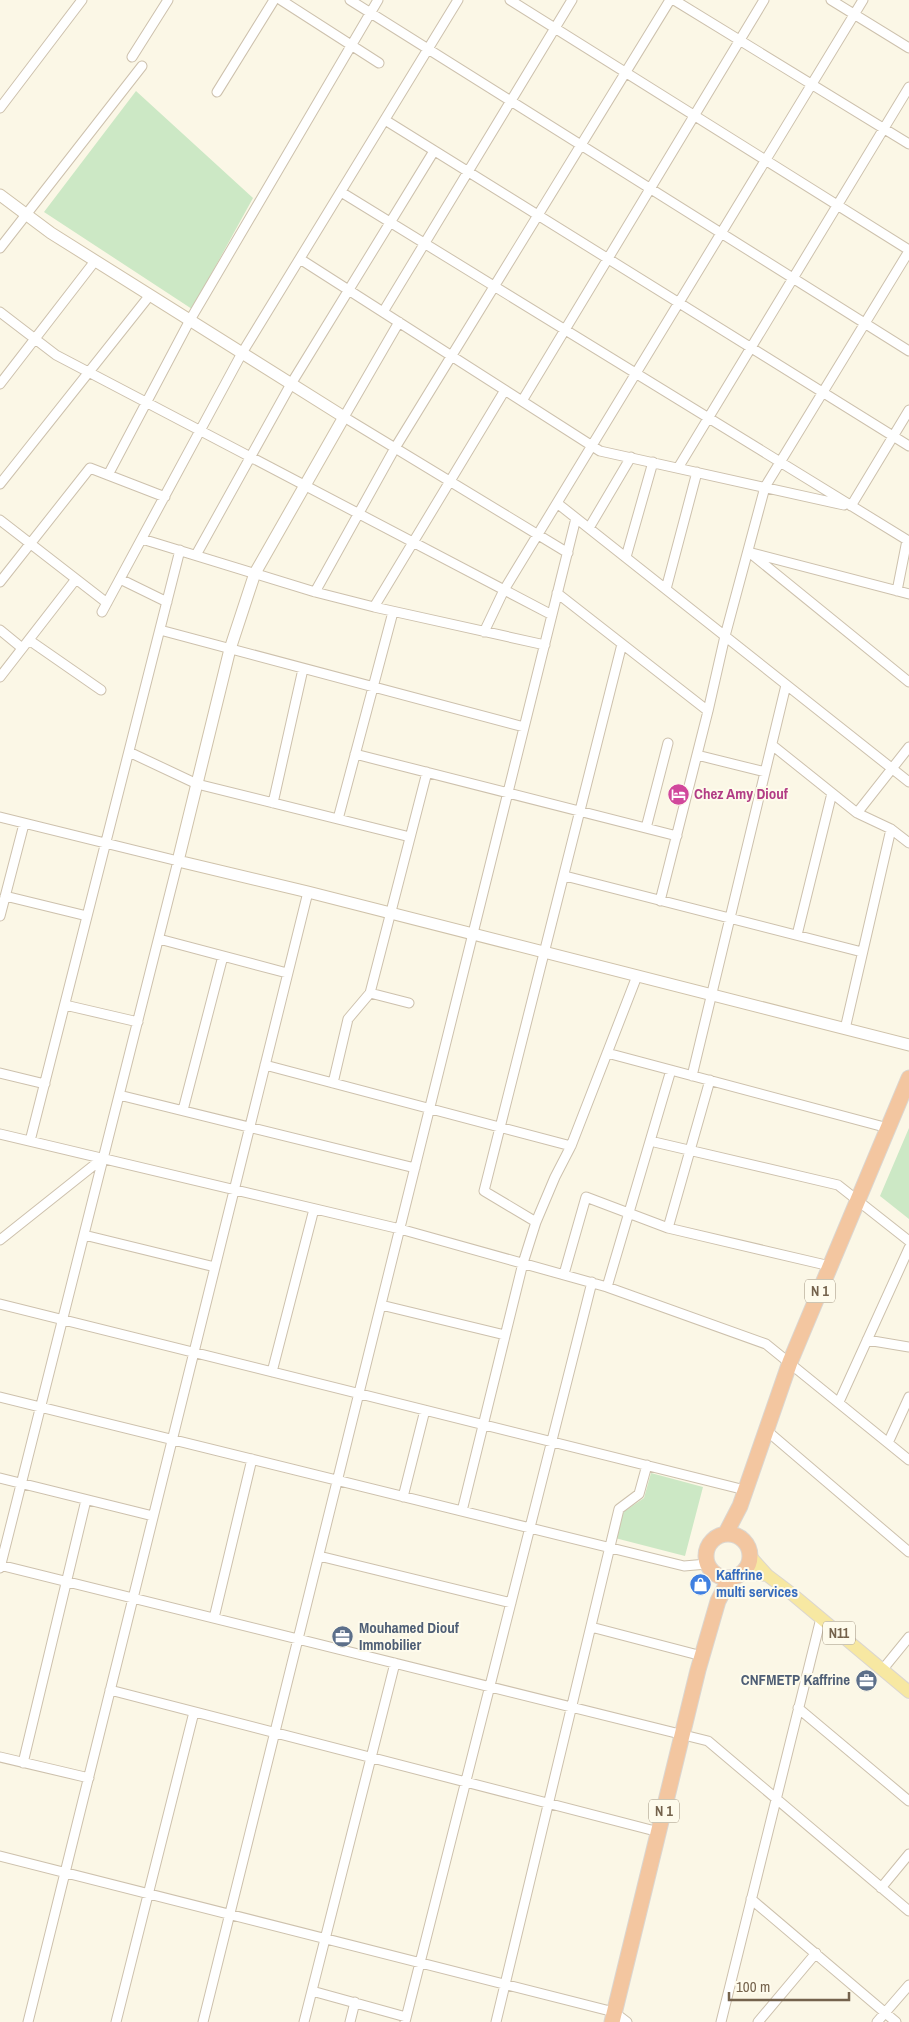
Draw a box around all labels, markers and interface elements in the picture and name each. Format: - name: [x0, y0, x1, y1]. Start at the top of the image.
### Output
- hotel icon: Chez Amy Diouf: [666, 782, 690, 806]
- place label: Chez Amy Diouf: [694, 783, 789, 804]
- road number: N 1: [805, 1280, 835, 1302]
- place label: Kaffrine multi services: [716, 1564, 798, 1602]
- shop icon: Kaffrine multi services: [688, 1572, 712, 1596]
- place label: Mouhamed Diouf Immobilier: [359, 1617, 460, 1655]
- road number: N11: [823, 1622, 855, 1645]
- office icon: Mouhamed Diouf Immobilier: [331, 1625, 355, 1649]
- office icon: CNFMETP Kaffrine: [854, 1668, 878, 1692]
- place label: CNFMETP Kaffrine: [741, 1669, 850, 1690]
- road number: N 1: [649, 1800, 679, 1822]
- scale bar: [729, 1970, 849, 2002]
- text: 100 m: [736, 1976, 770, 1997]

